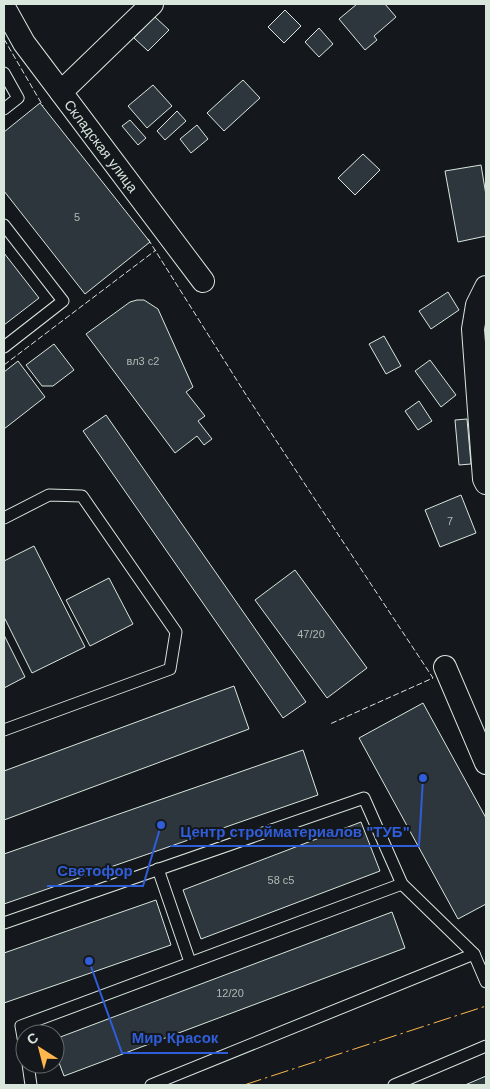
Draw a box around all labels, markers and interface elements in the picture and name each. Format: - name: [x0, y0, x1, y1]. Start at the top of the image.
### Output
- street label: Складская улица: [61, 97, 141, 196]
- house number: 5: [74, 211, 80, 223]
- house number: вл3 с2: [127, 355, 159, 367]
- house number: 7: [447, 515, 453, 527]
- house number: 47/20: [297, 628, 325, 640]
- callout: Центр стройматериалов "ТУБ": [170, 816, 419, 846]
- text: Центр стройматериалов "ТУБ": [180, 823, 410, 840]
- callout: Светофор: [47, 856, 143, 886]
- text: Светофор: [57, 862, 133, 879]
- house number: 58 с5: [268, 874, 294, 886]
- house number: 12/20: [216, 987, 244, 999]
- callout: Мир Красок: [122, 1023, 228, 1053]
- north arrow: [15, 1024, 65, 1074]
- text: С: [24, 1029, 41, 1048]
- text: Мир Красок: [132, 1029, 219, 1046]

